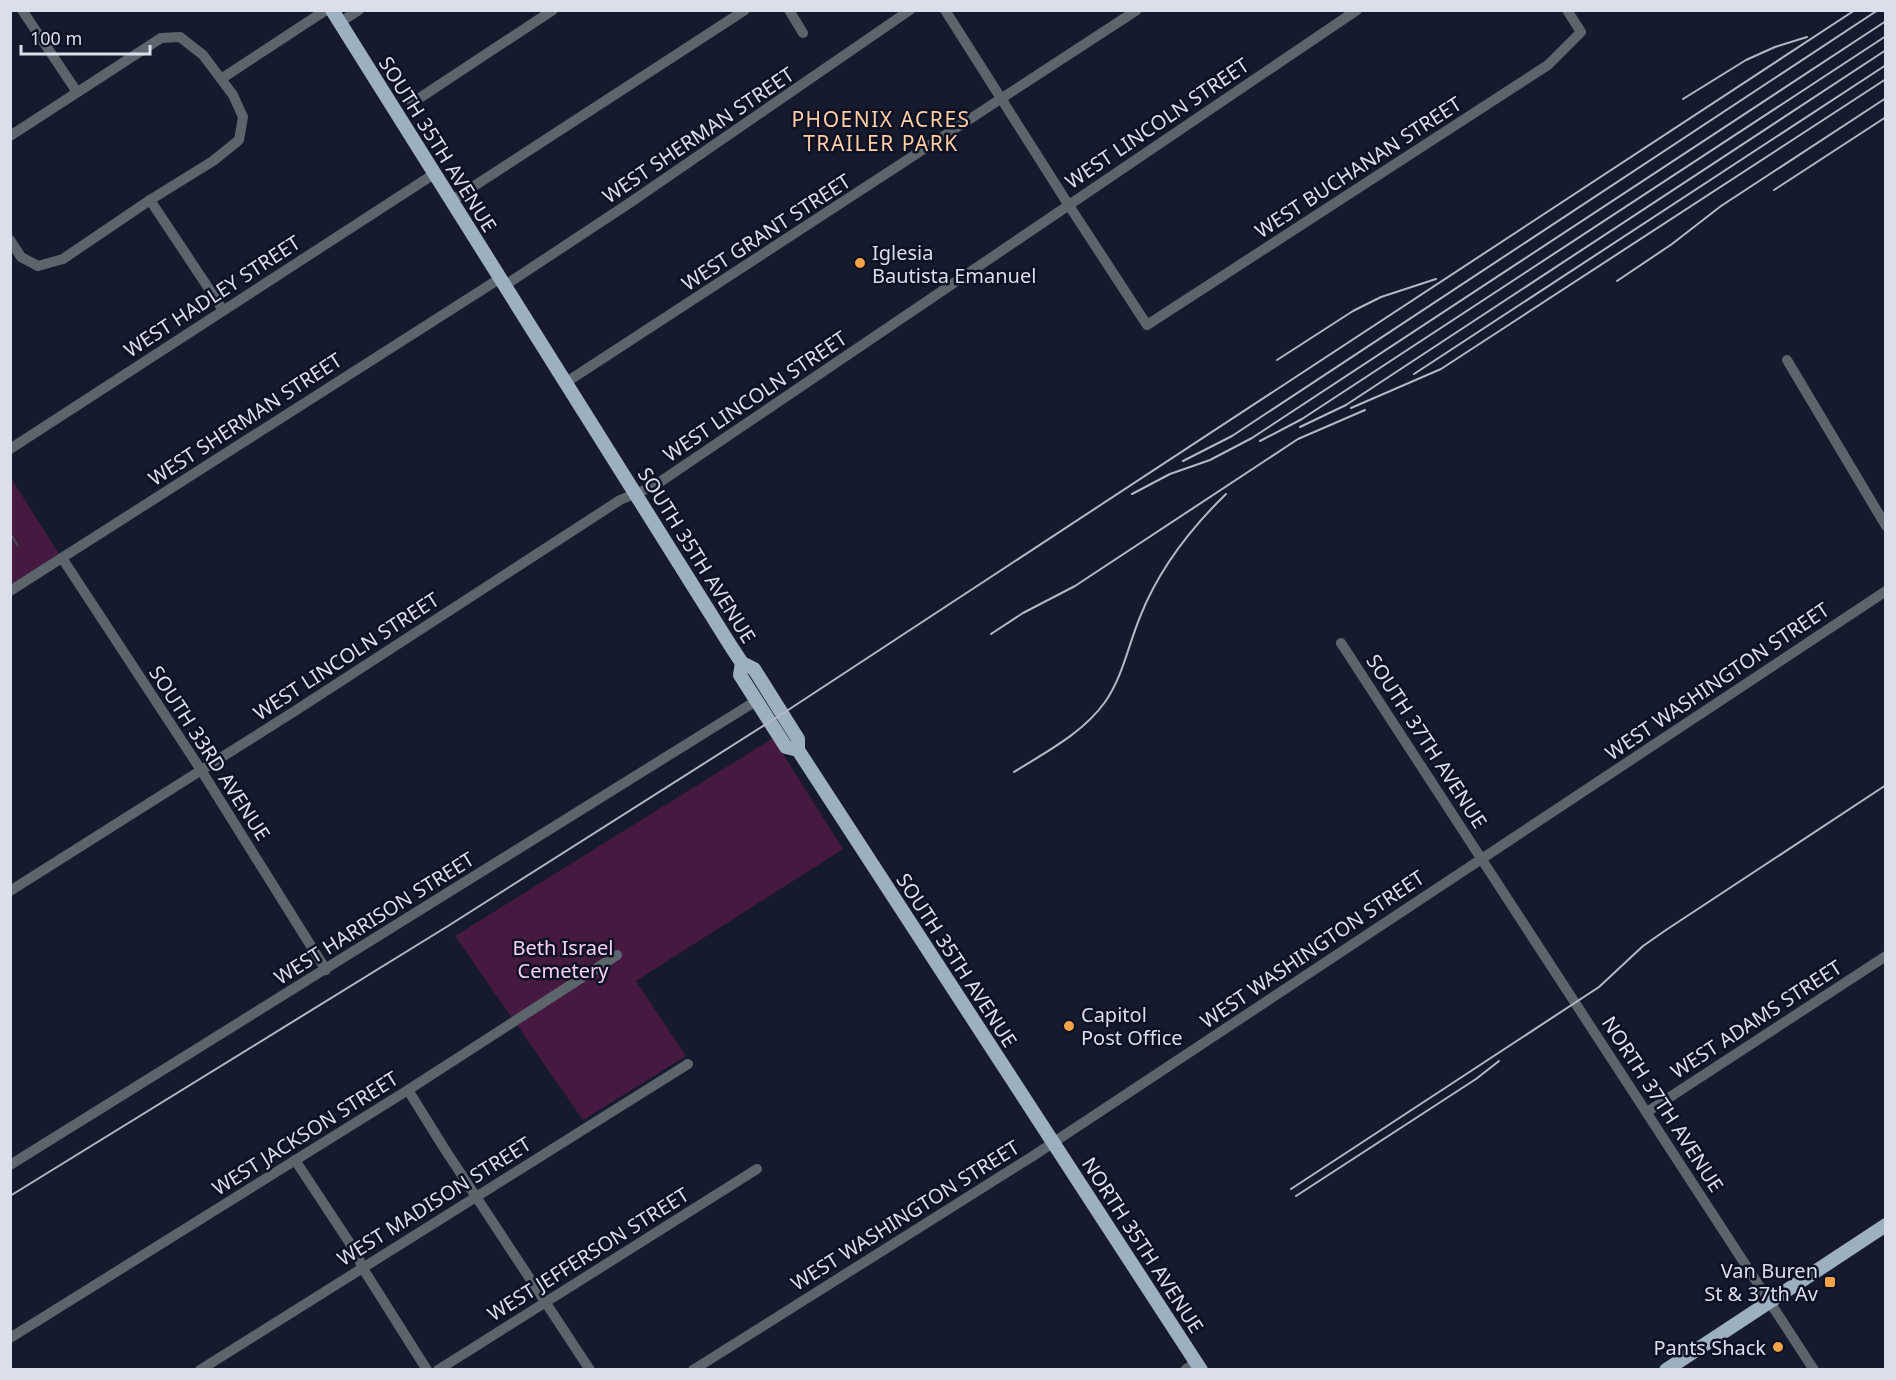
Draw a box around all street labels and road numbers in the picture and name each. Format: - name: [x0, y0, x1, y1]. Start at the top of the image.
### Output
- street label: SOUTH 35TH AVENUE: [373, 51, 503, 237]
- street label: WEST LINCOLN STREET: [1060, 51, 1254, 195]
- street label: WEST SHERMAN STREET: [597, 61, 799, 209]
- street label: WEST BUCHANAN STREET: [1250, 90, 1466, 244]
- street label: WEST GRANT STREET: [676, 167, 856, 297]
- street label: WEST HADLEY STREET: [119, 229, 305, 363]
- street label: WEST LINCOLN STREET: [658, 324, 852, 468]
- street label: WEST SHERMAN STREET: [143, 346, 347, 492]
- street label: SOUTH 35TH AVENUE: [632, 462, 762, 648]
- street label: WEST LINCOLN STREET: [248, 586, 444, 726]
- street label: WEST WASHINGTON STREET: [1600, 596, 1834, 766]
- street label: SOUTH 37TH AVENUE: [1361, 649, 1493, 833]
- street label: SOUTH 33RD AVENUE: [143, 660, 277, 846]
- street label: WEST HARRISON STREET: [269, 845, 479, 991]
- street label: WEST WASHINGTON STREET: [1195, 864, 1429, 1034]
- street label: SOUTH 35TH AVENUE: [891, 868, 1023, 1052]
- street label: WEST ADAMS STREET: [1665, 953, 1847, 1085]
- street label: NORTH 37TH AVENUE: [1596, 1011, 1730, 1197]
- street label: WEST JACKSON STREET: [207, 1065, 403, 1201]
- street label: WEST MADISON STREET: [332, 1130, 536, 1272]
- street label: WEST WASHINGTON STREET: [786, 1133, 1024, 1297]
- street label: NORTH 35TH AVENUE: [1076, 1152, 1210, 1338]
- street label: WEST JEFFERSON STREET: [482, 1181, 694, 1327]

